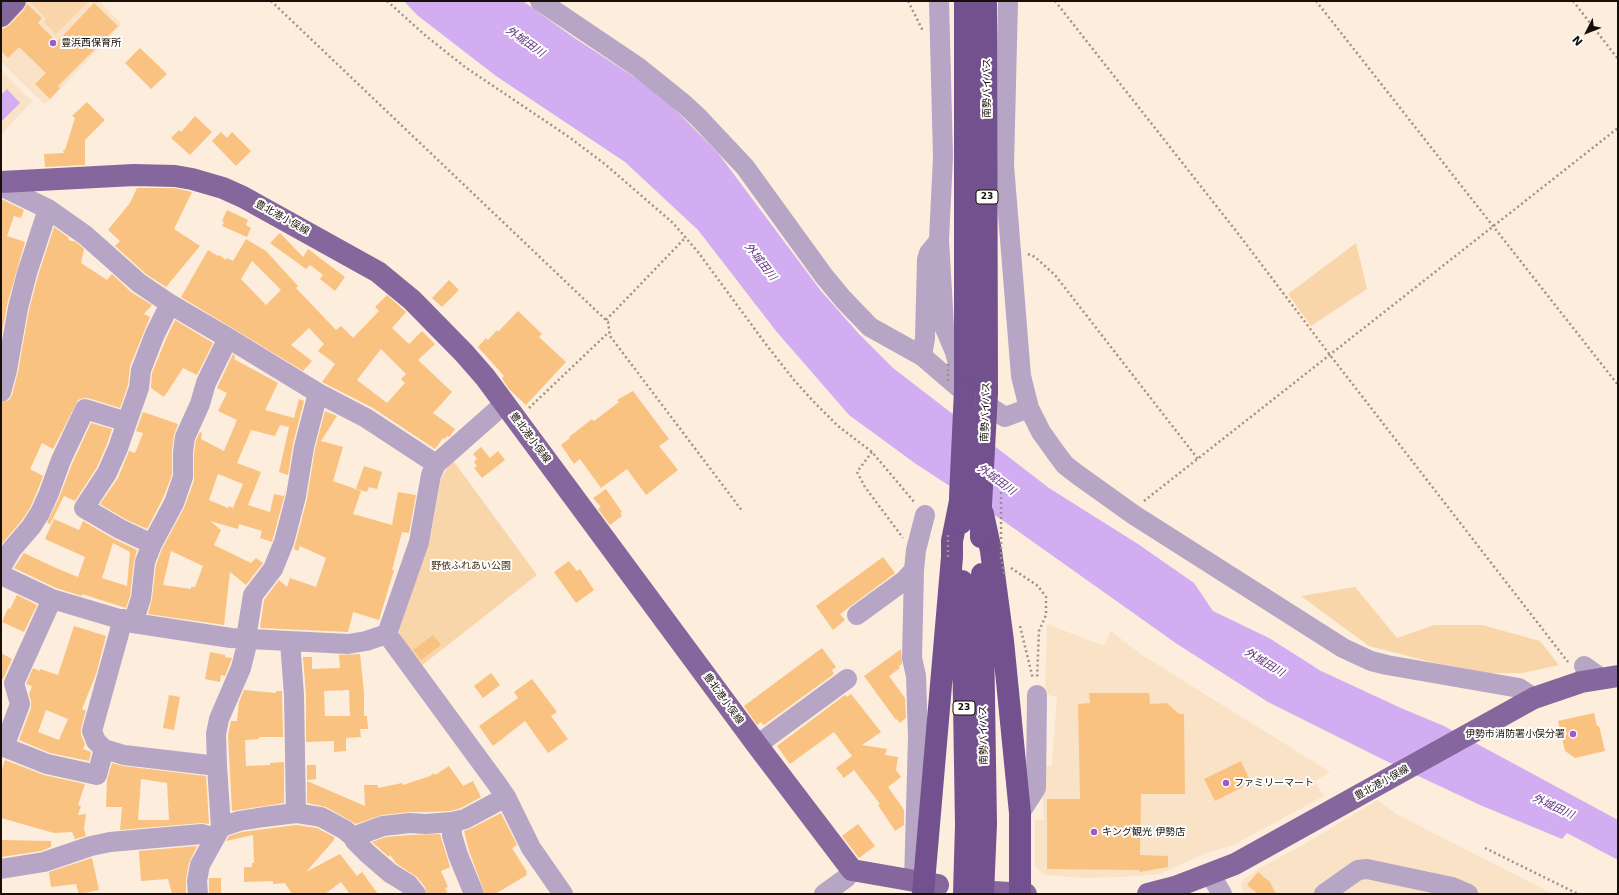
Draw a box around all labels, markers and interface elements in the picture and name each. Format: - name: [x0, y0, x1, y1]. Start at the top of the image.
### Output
- north arrow: [1567, 12, 1607, 52]
- water label: 外城田川: [503, 24, 547, 60]
- text: N: [1570, 33, 1586, 48]
- place label: 豊浜西保育所: [61, 37, 121, 49]
- marker: 豊浜西保育所: [48, 38, 58, 48]
- street label: 南勢バイパス: [981, 58, 993, 118]
- road number: 23: [976, 190, 998, 204]
- street label: 豊北港小俣線: [253, 198, 311, 238]
- water label: 外城田川: [741, 241, 779, 283]
- street label: 南勢バイパス: [979, 382, 993, 442]
- street label: 豊北港小俣線: [507, 410, 553, 466]
- water label: 外城田川: [974, 462, 1018, 498]
- park label: 野依ふれあい公園: [431, 560, 511, 572]
- water label: 外城田川: [1242, 646, 1286, 680]
- street label: 豊北港小俣線: [701, 671, 745, 727]
- road number: 23: [953, 701, 975, 715]
- street label: 南勢バイパス: [977, 705, 991, 765]
- place label: 伊勢市消防署小俣分署: [1465, 728, 1565, 740]
- marker: 伊勢市消防署小俣分署: [1568, 729, 1578, 739]
- street label: 豊北港小俣線: [1353, 763, 1411, 803]
- place label: ファミリーマート: [1234, 777, 1314, 789]
- marker: ファミリーマート: [1221, 778, 1231, 788]
- water label: 外城田川: [1530, 792, 1576, 822]
- place label: キング観光 伊勢店: [1102, 826, 1185, 838]
- marker: キング観光 伊勢店: [1089, 827, 1099, 837]

